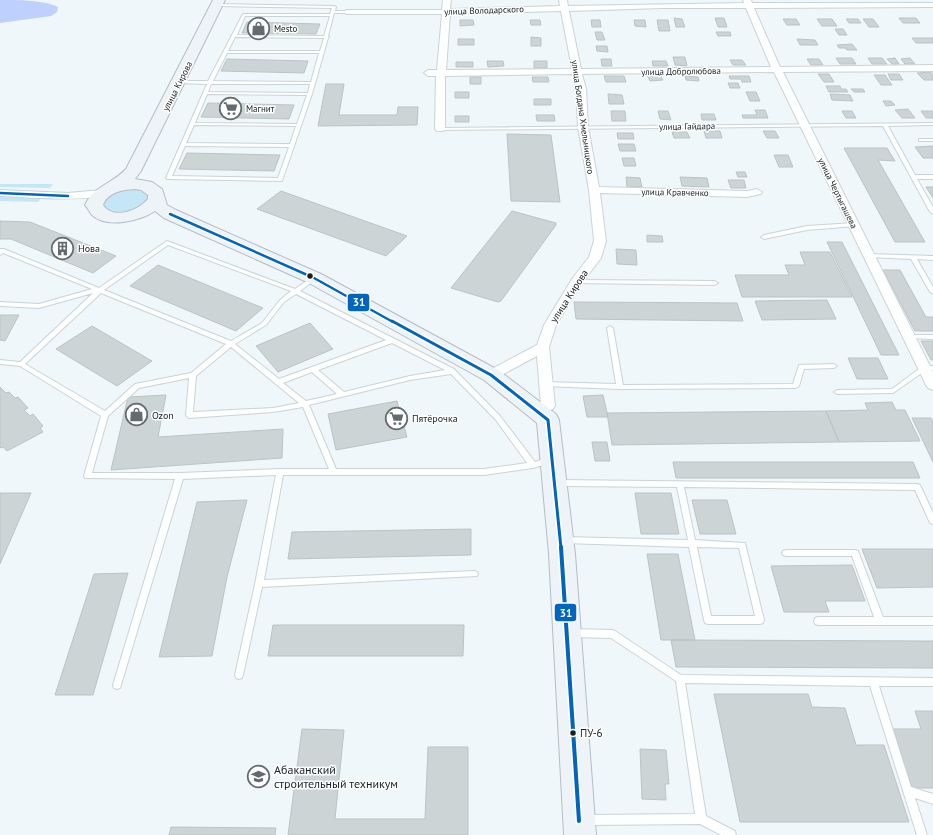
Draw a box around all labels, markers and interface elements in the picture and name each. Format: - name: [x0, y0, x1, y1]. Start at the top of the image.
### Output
- street label: улица Володарского: [444, 3, 524, 17]
- shop icon: Mesto: [246, 15, 272, 41]
- place label: Mesto: [274, 23, 297, 34]
- street label: улица Кирова: [160, 59, 194, 113]
- street label: улица Богдана Хмельницкого: [570, 59, 596, 175]
- street label: улица Добролюбова: [641, 65, 721, 77]
- supermarket icon: Магнит: [218, 95, 244, 121]
- place label: Магнит: [246, 103, 275, 114]
- street label: улица Гайдара: [659, 120, 715, 132]
- street label: улица Чертыгашева: [816, 156, 860, 230]
- street label: улица Кравченко: [641, 186, 709, 198]
- building icon: Нова: [50, 235, 76, 261]
- place label: Нова: [78, 242, 100, 255]
- street label: улица Кирова: [547, 267, 591, 325]
- unlabelled marker: [305, 271, 315, 281]
- line badge: 31: [347, 293, 370, 312]
- text: 31: [353, 295, 365, 309]
- shop icon: Ozon: [124, 402, 150, 428]
- supermarket icon: Пятёрочка: [383, 405, 409, 431]
- place label: Ozon: [152, 409, 174, 422]
- place label: Пятёрочка: [412, 412, 458, 425]
- line badge: 31: [554, 603, 577, 622]
- text: 31: [560, 606, 572, 620]
- place label: ПУ-6: [580, 726, 603, 740]
- marker: ПУ-6: [568, 728, 578, 738]
- place label: Абаканский строительный техникум: [274, 762, 398, 791]
- school or university icon: Абаканский строительный техникум: [246, 763, 272, 789]

